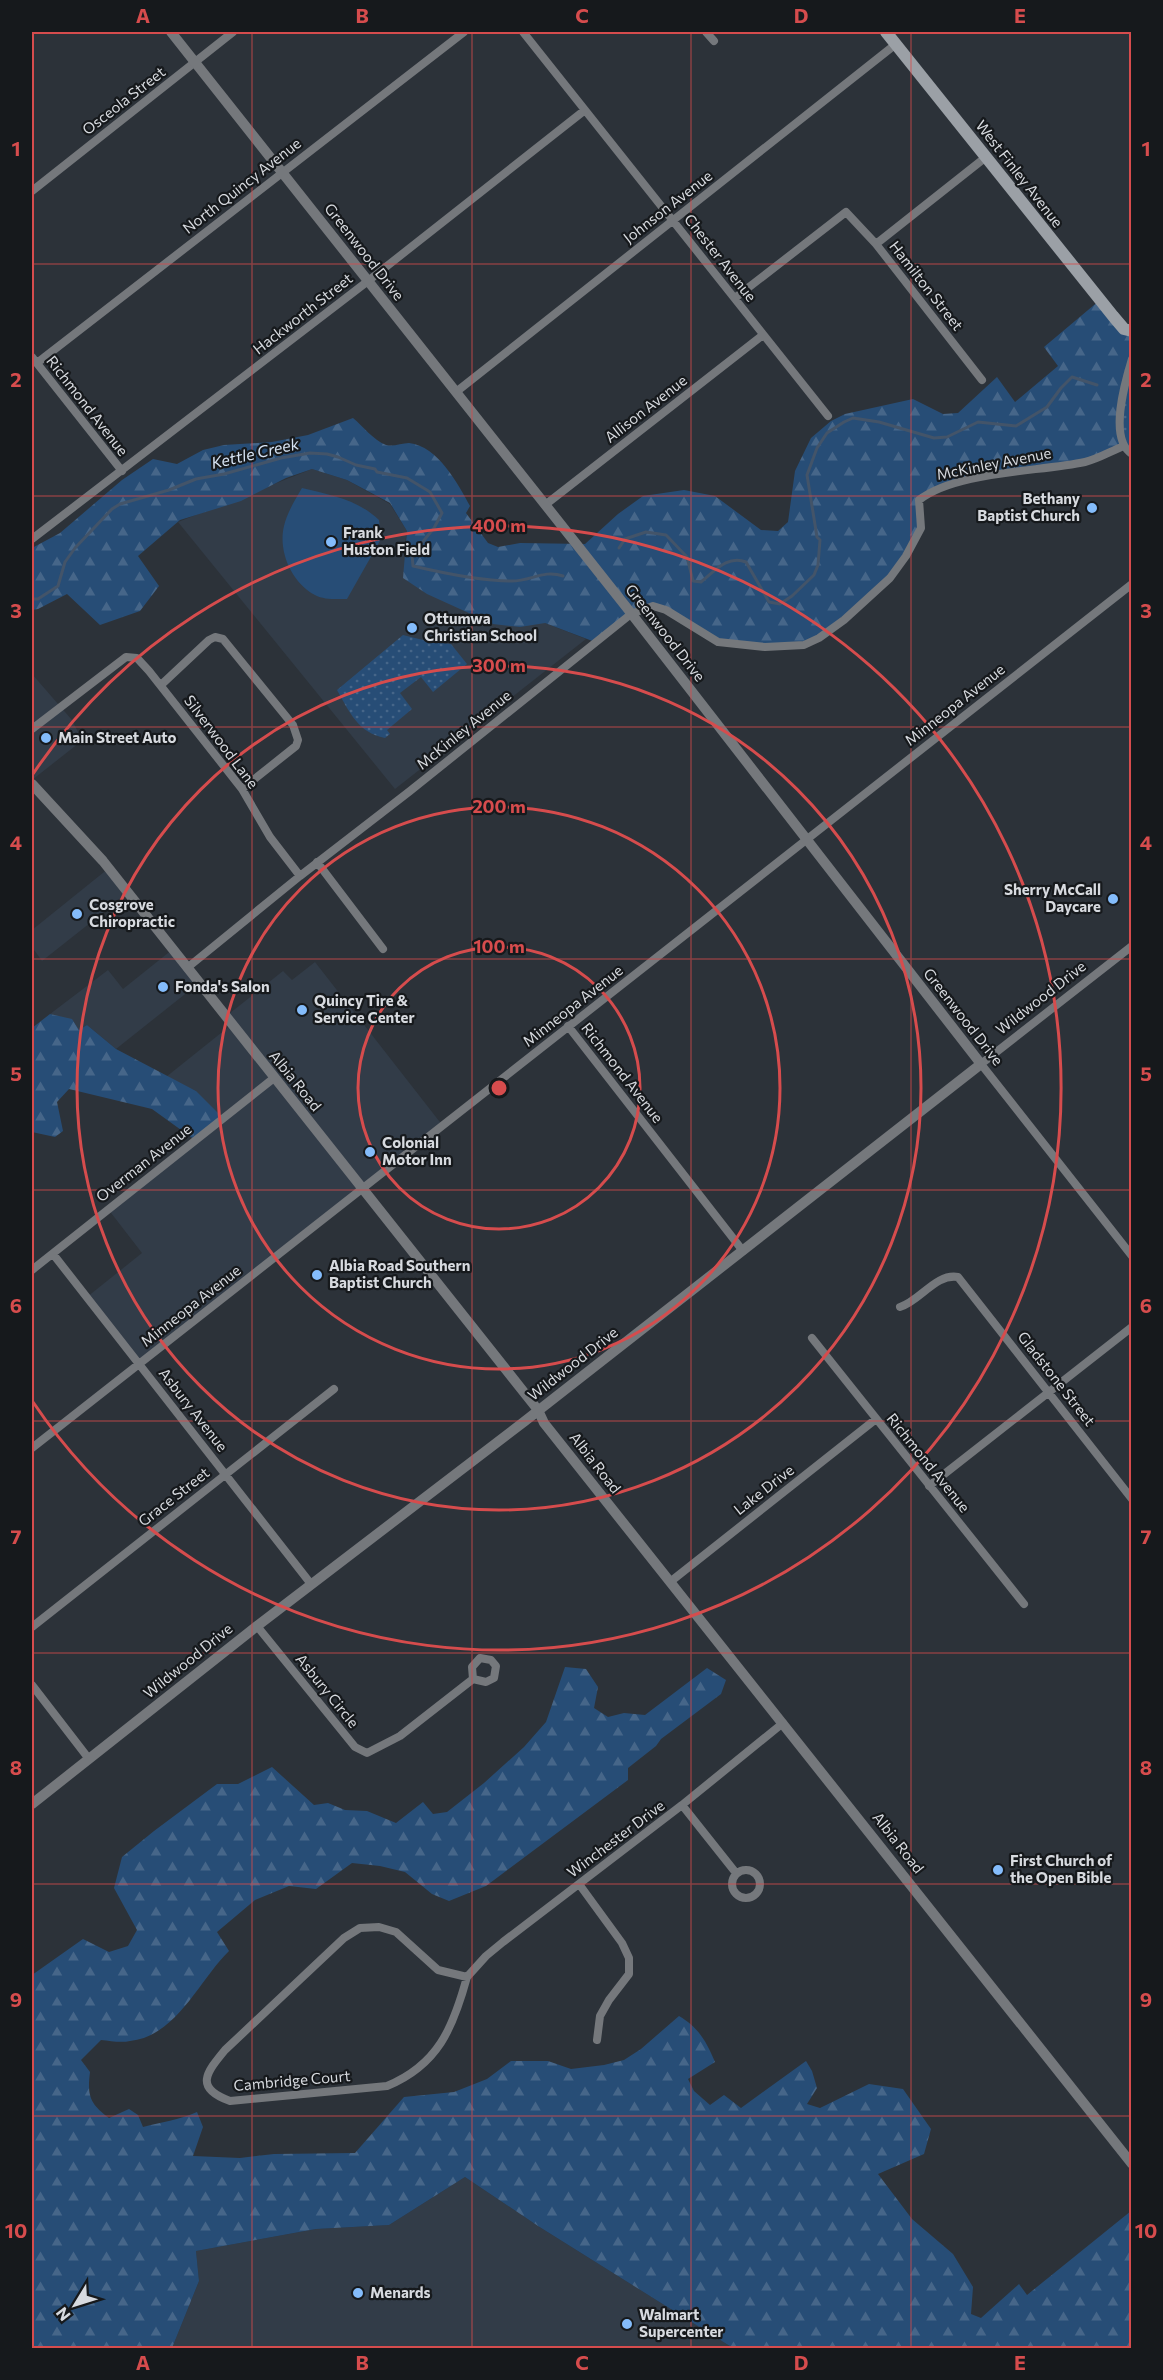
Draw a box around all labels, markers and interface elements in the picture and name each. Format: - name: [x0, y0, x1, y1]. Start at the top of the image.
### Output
- text: A: [136, 3, 150, 27]
- text: B: [355, 3, 369, 27]
- text: C: [575, 3, 589, 27]
- text: D: [794, 3, 808, 27]
- text: E: [1014, 3, 1026, 27]
- street label: Osceola Street: [78, 62, 168, 138]
- street label: West Finley Avenue: [972, 116, 1067, 231]
- street label: North Quincy Avenue: [179, 133, 304, 237]
- text: 1: [11, 136, 21, 160]
- text: 1: [1141, 136, 1151, 160]
- street label: Johnson Avenue: [619, 166, 715, 246]
- street label: Greenwood Drive: [321, 199, 408, 304]
- street label: Chester Avenue: [681, 210, 761, 305]
- street label: Hamilton Street: [886, 237, 967, 334]
- street label: Hackworth Street: [249, 269, 356, 358]
- street label: Richmond Avenue: [43, 352, 133, 459]
- text: 2: [10, 367, 22, 391]
- text: 2: [1140, 367, 1152, 391]
- street label: Allison Avenue: [601, 371, 690, 446]
- water label: Kettle Creek: [209, 433, 301, 472]
- street label: McKinley Avenue: [935, 443, 1053, 483]
- place label: Bethany Baptist Church: [977, 489, 1081, 524]
- marker: Bethany Baptist Church: [1085, 501, 1099, 515]
- text: 400 m: [472, 514, 526, 536]
- place label: Frank Huston Field: [343, 523, 430, 558]
- marker: Frank Huston Field: [324, 535, 338, 549]
- street label: Greenwood Drive: [622, 580, 709, 685]
- text: 3: [10, 598, 22, 622]
- text: 3: [1140, 598, 1152, 622]
- place label: Ottumwa Christian School: [424, 609, 537, 644]
- marker: Ottumwa Christian School: [405, 621, 419, 635]
- text: 300 m: [472, 654, 526, 676]
- street label: Minneopa Avenue: [901, 660, 1008, 749]
- street label: McKinley Avenue: [412, 686, 514, 773]
- street label: Silverwood Lane: [181, 691, 263, 792]
- place label: Main Street Auto: [58, 728, 177, 746]
- marker: Main Street Auto: [39, 731, 53, 745]
- text: 200 m: [472, 795, 526, 817]
- text: 4: [10, 830, 22, 854]
- text: 4: [1140, 830, 1152, 854]
- place label: Sherry McCall Daycare: [1004, 880, 1101, 915]
- marker: Sherry McCall Daycare: [1106, 892, 1120, 906]
- place label: Cosgrove Chiropractic: [89, 895, 175, 930]
- marker: Cosgrove Chiropractic: [70, 907, 84, 921]
- text: 100 m: [473, 935, 525, 957]
- street label: Wildwood Drive: [992, 956, 1089, 1038]
- street label: Minneopa Avenue: [519, 961, 626, 1050]
- street label: Greenwood Drive: [920, 964, 1007, 1069]
- place label: Fonda's Salon: [175, 977, 270, 995]
- marker: Fonda's Salon: [156, 980, 170, 994]
- place label: Quincy Tire & Service Center: [314, 991, 415, 1026]
- marker: Quincy Tire & Service Center: [295, 1003, 309, 1017]
- street label: Richmond Avenue: [578, 1019, 668, 1126]
- street label: Albia Road: [266, 1046, 326, 1114]
- text: 5: [10, 1061, 22, 1085]
- text: 5: [1140, 1061, 1152, 1085]
- centre of rings: [489, 1078, 509, 1098]
- street label: Overman Avenue: [92, 1119, 195, 1205]
- place label: Colonial Motor Inn: [382, 1133, 452, 1168]
- marker: Colonial Motor Inn: [363, 1145, 377, 1159]
- place label: Albia Road Southern Baptist Church: [329, 1256, 470, 1291]
- street label: Minneopa Avenue: [137, 1261, 244, 1350]
- marker: Albia Road Southern Baptist Church: [310, 1268, 324, 1282]
- text: 6: [10, 1293, 22, 1317]
- text: 6: [1140, 1293, 1152, 1317]
- street label: Wildwood Drive: [524, 1322, 621, 1404]
- street label: Gladstone Street: [1014, 1328, 1099, 1429]
- street label: Asbury Avenue: [156, 1364, 232, 1455]
- street label: Richmond Avenue: [883, 1409, 974, 1516]
- street label: Albia Road: [566, 1428, 625, 1497]
- street label: Lake Drive: [730, 1460, 797, 1518]
- street label: Grace Street: [134, 1463, 213, 1530]
- text: 7: [11, 1524, 22, 1548]
- text: 7: [1141, 1524, 1152, 1548]
- street label: Wildwood Drive: [139, 1619, 235, 1702]
- street label: Asbury Circle: [292, 1650, 363, 1731]
- text: 8: [10, 1755, 22, 1779]
- text: 8: [1140, 1755, 1152, 1779]
- street label: Winchester Drive: [563, 1796, 668, 1881]
- street label: Albia Road: [869, 1808, 928, 1877]
- place label: First Church of the Open Bible: [1010, 1851, 1113, 1886]
- marker: First Church of the Open Bible: [991, 1863, 1005, 1877]
- text: 9: [10, 1987, 22, 2011]
- text: 9: [1140, 1987, 1152, 2011]
- street label: Cambridge Court: [233, 2066, 351, 2094]
- text: 10: [5, 2218, 27, 2242]
- text: 10: [1135, 2218, 1157, 2242]
- north arrow: [45, 2275, 105, 2335]
- place label: Menards: [370, 2283, 431, 2301]
- marker: Menards: [351, 2286, 365, 2300]
- text: N: [52, 2304, 74, 2325]
- place label: Walmart Supercenter: [639, 2305, 724, 2340]
- marker: Walmart Supercenter: [620, 2317, 634, 2331]
- text: A: [136, 2350, 150, 2374]
- text: B: [355, 2350, 369, 2374]
- text: C: [575, 2350, 589, 2374]
- text: D: [794, 2350, 808, 2374]
- text: E: [1014, 2350, 1026, 2374]

